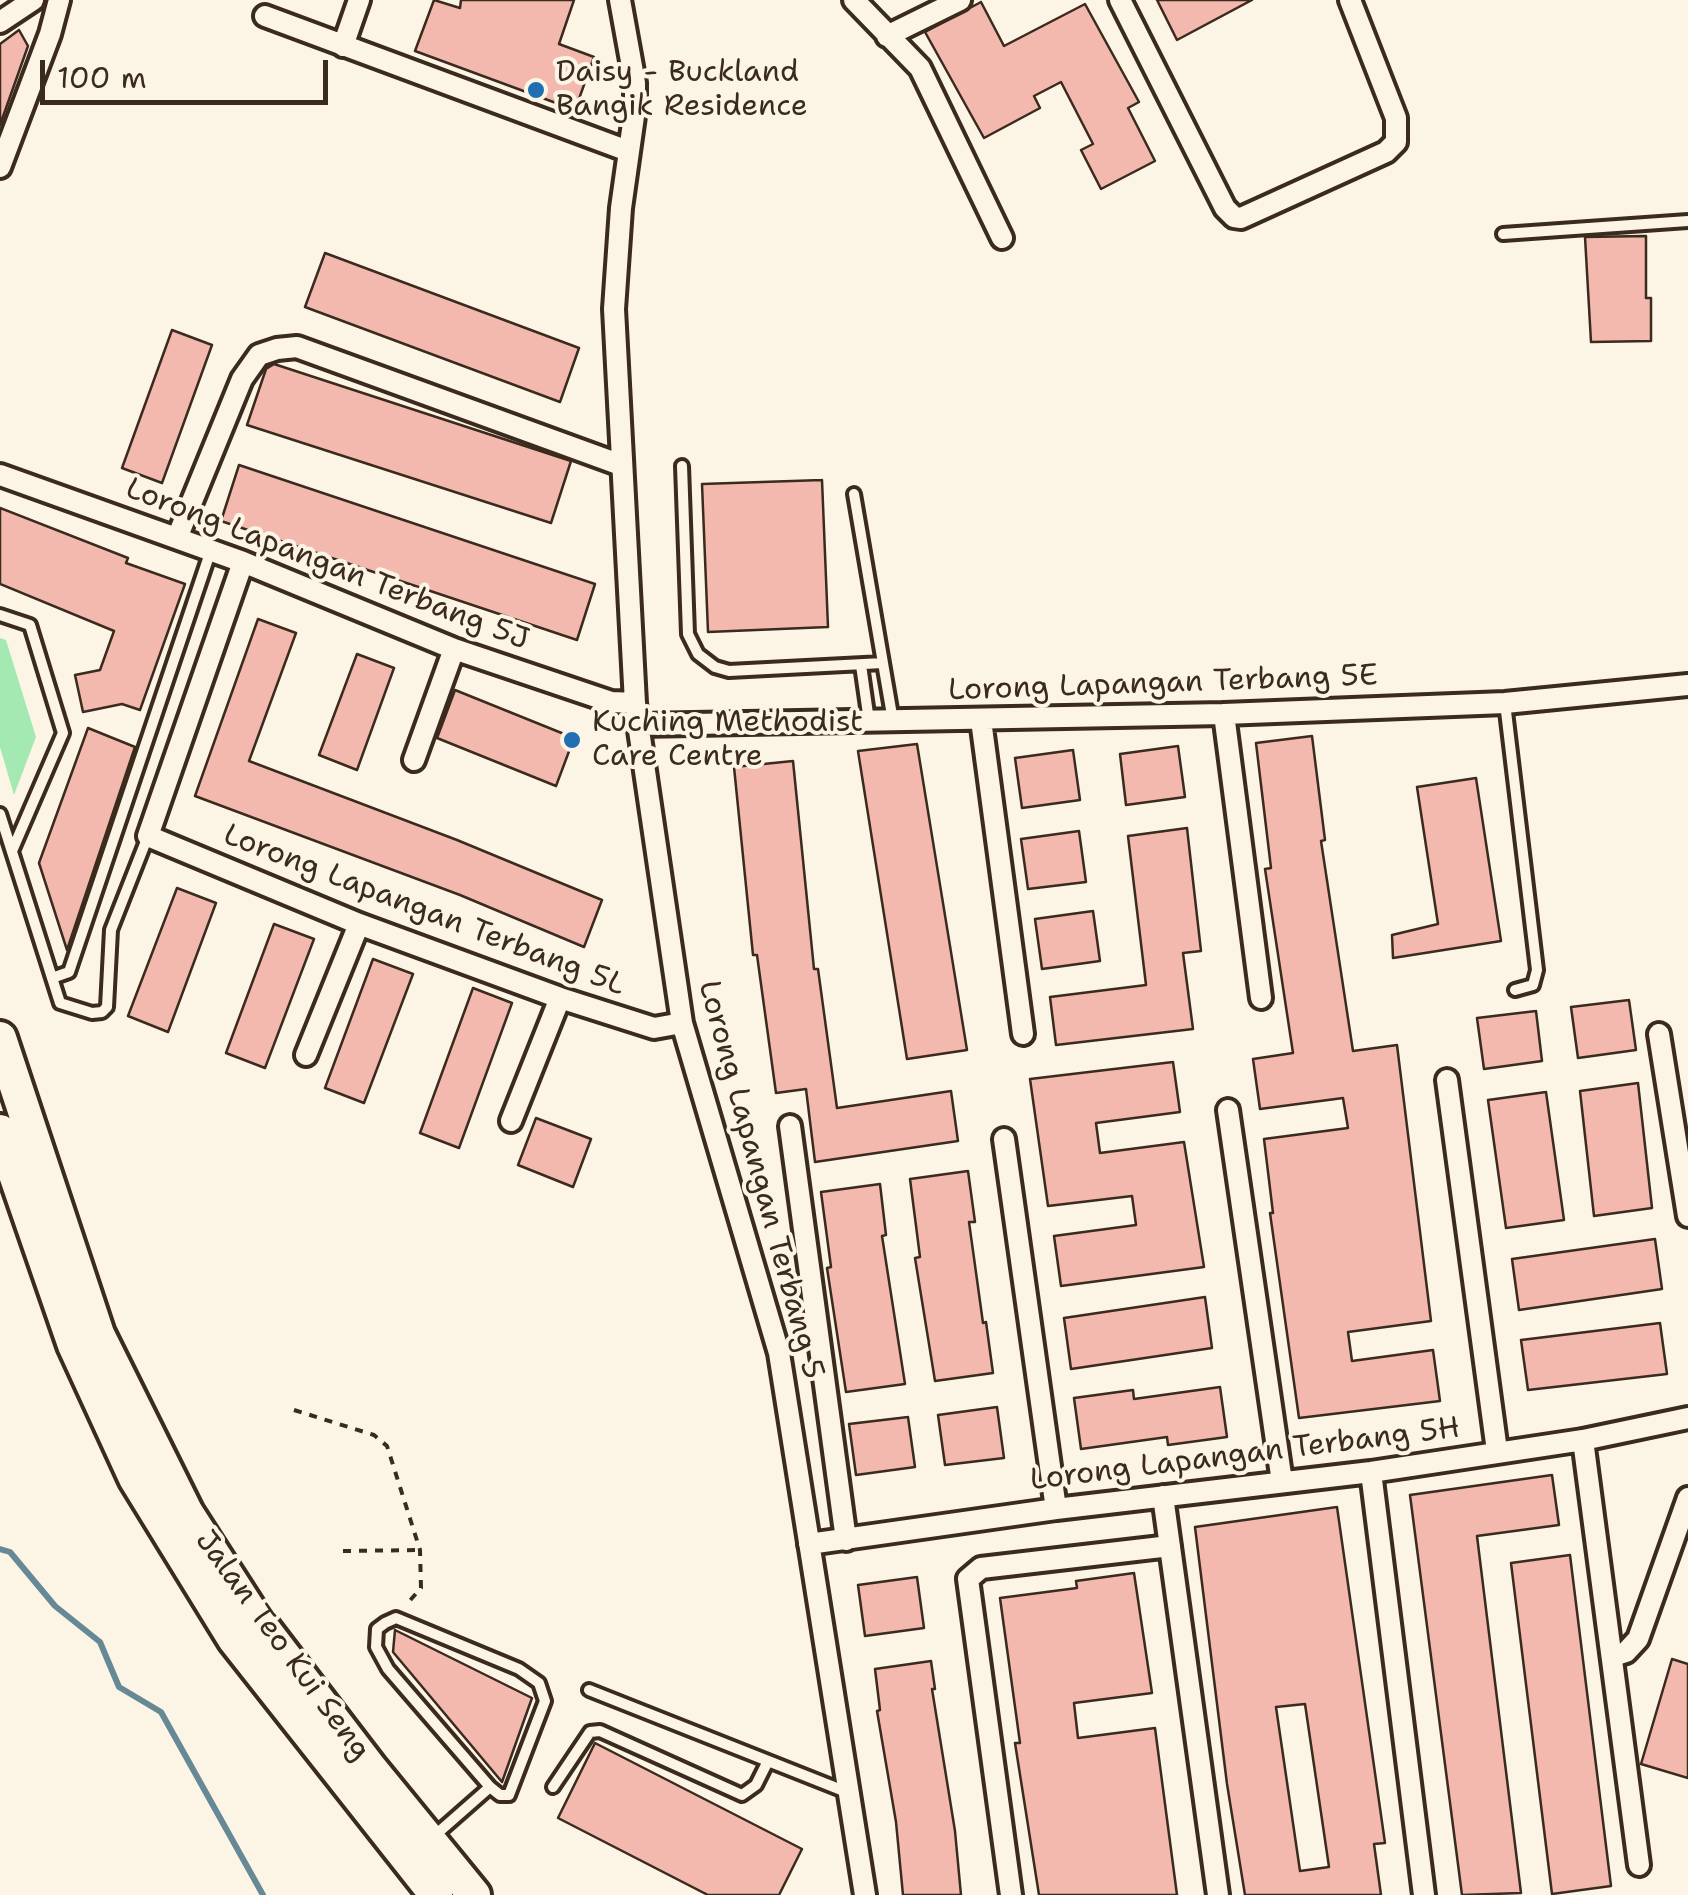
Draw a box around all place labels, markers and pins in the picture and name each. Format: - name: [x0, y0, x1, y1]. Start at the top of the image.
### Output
- place label: Daisy - Buckland Bangik Residence: [556, 55, 808, 126]
- marker: Daisy - Buckland Bangik Residence: [525, 79, 547, 101]
- place label: Kuching Methodist Care Centre: [592, 705, 863, 776]
- marker: Kuching Methodist Care Centre: [561, 729, 583, 751]

